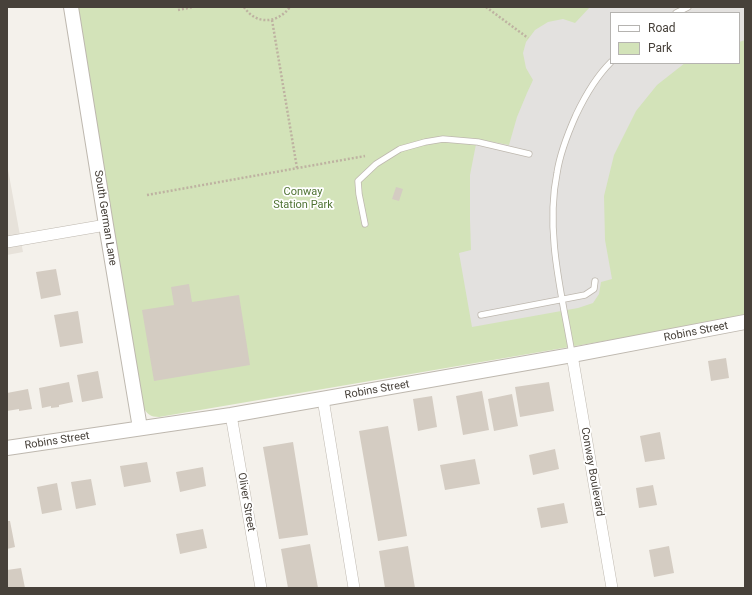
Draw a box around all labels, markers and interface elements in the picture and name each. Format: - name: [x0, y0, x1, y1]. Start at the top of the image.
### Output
- legend: [610, 12, 740, 64]
- text: Road: [648, 21, 676, 35]
- text: Park: [648, 41, 672, 55]
- street label: South German Lane: [91, 169, 119, 267]
- park label: Conway Station Park: [273, 185, 333, 211]
- street label: Robins Street: [663, 319, 729, 345]
- street label: Robins Street: [344, 378, 410, 402]
- street label: Conway Boulevard: [578, 426, 606, 518]
- street label: Robins Street: [24, 429, 90, 453]
- street label: Oliver Street: [234, 472, 258, 532]

